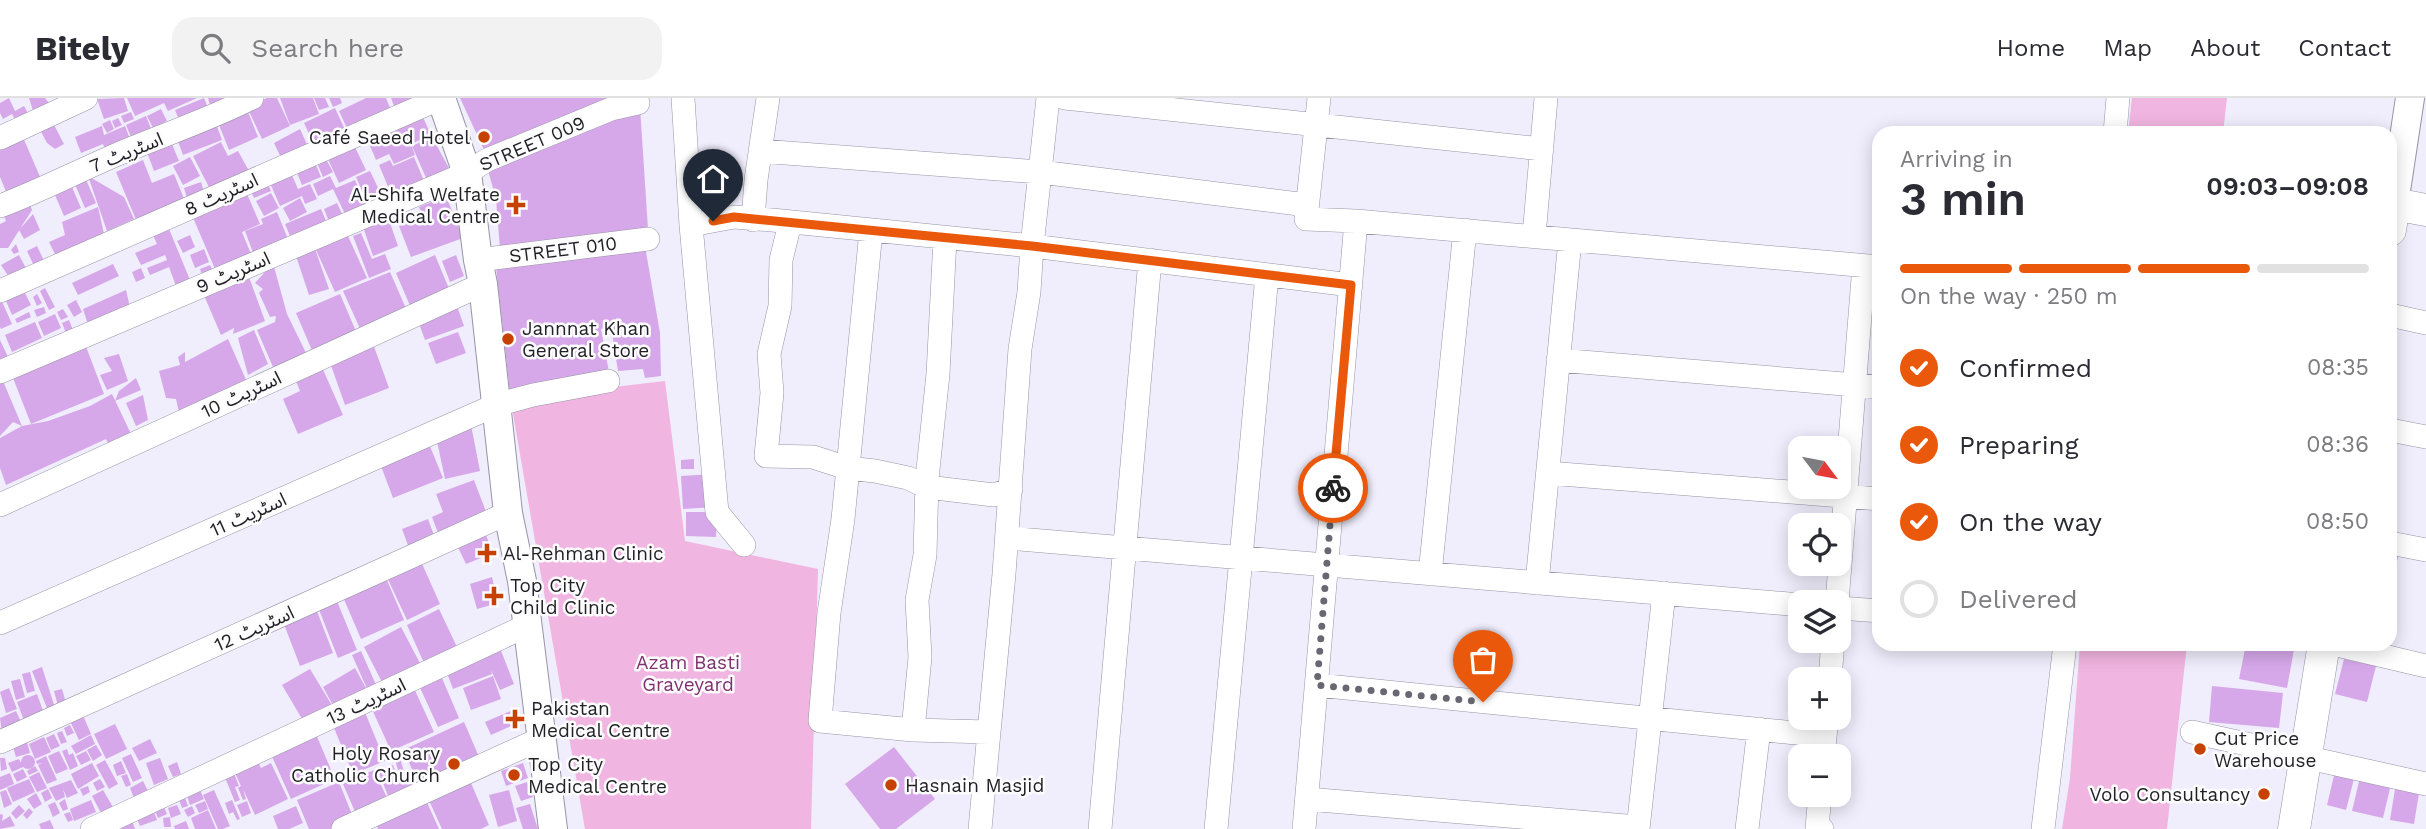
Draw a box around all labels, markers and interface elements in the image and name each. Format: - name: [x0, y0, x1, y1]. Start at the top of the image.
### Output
- search box: [172, 17, 662, 80]
- text: Bitely: [35, 29, 130, 68]
- icon: search: [196, 29, 234, 67]
- text: Search here: [252, 33, 404, 63]
- text: Home: [1997, 34, 2065, 62]
- text: Map: [2103, 34, 2152, 62]
- text: About: [2190, 34, 2260, 62]
- text: Contact: [2298, 34, 2391, 62]
- street label: STREET 009: [476, 111, 589, 176]
- place label: Café Saeed Hotel: [309, 126, 470, 149]
- street label: اسٹریٹ 7: [86, 127, 166, 178]
- marker: Café Saeed Hotel: [476, 129, 492, 145]
- text: Arriving in: [1900, 146, 2013, 173]
- pin: [683, 149, 743, 221]
- icon: home: [694, 160, 732, 198]
- street label: اسٹریٹ 8: [181, 168, 262, 221]
- text: 09:03–09:08: [2206, 171, 2369, 201]
- text: 3 min: [1900, 172, 2026, 226]
- place label: Al-Shifa Welfate Medical Centre: [350, 183, 500, 228]
- marker: Al-Shifa Welfate Medical Centre: [506, 195, 526, 215]
- street label: STREET 010: [508, 231, 618, 268]
- street label: اسٹریٹ 9: [193, 247, 274, 298]
- text: On the way · 250 m: [1900, 283, 2118, 310]
- place label: Jannnat Khan General Store: [522, 317, 650, 362]
- marker: Jannnat Khan General Store: [500, 331, 516, 347]
- icon: check: [1900, 349, 1938, 387]
- text: Confirmed: [1959, 353, 2092, 383]
- text: 08:35: [2307, 354, 2369, 381]
- street label: اسٹریٹ 10: [198, 366, 285, 423]
- icon: check: [1900, 426, 1938, 464]
- text: Preparing: [1959, 430, 2079, 460]
- text: 08:36: [2306, 431, 2369, 458]
- north arrow: [1788, 436, 1852, 499]
- map controls: [1788, 436, 1851, 807]
- courier: [1298, 453, 1368, 523]
- icon: bike: [1314, 469, 1352, 507]
- street label: اسٹریٹ 11: [206, 487, 290, 541]
- icon: check: [1900, 503, 1938, 541]
- text: On the way: [1959, 507, 2102, 537]
- text: 08:50: [2306, 508, 2369, 535]
- button: locate: [1788, 513, 1851, 576]
- place label: Al-Rehman Clinic: [503, 542, 664, 565]
- marker: Al-Rehman Clinic: [477, 543, 497, 563]
- place label: Top City Child Clinic: [510, 574, 615, 619]
- text: Delivered: [1959, 584, 2078, 614]
- marker: Top City Child Clinic: [484, 586, 504, 606]
- button: layers: [1788, 590, 1851, 653]
- street label: اسٹریٹ 12: [211, 601, 298, 656]
- pin: [1453, 630, 1513, 702]
- icon: bag: [1464, 641, 1502, 679]
- park label: Azam Basti Graveyard: [636, 651, 740, 696]
- button: +: [1788, 667, 1851, 730]
- street label: اسٹریٹ 13: [323, 673, 410, 730]
- place label: Pakistan Medical Centre: [531, 697, 670, 742]
- marker: Pakistan Medical Centre: [505, 709, 525, 729]
- place label: Cut Price Warehouse: [2214, 727, 2317, 772]
- marker: Cut Price Warehouse: [2192, 741, 2208, 757]
- place label: Holy Rosary Catholic Church: [291, 742, 440, 787]
- button: −: [1788, 744, 1851, 807]
- place label: Top City Medical Centre: [528, 753, 667, 798]
- marker: Holy Rosary Catholic Church: [446, 756, 462, 772]
- marker: Top City Medical Centre: [506, 767, 522, 783]
- place label: Hasnain Masjid: [905, 774, 1044, 797]
- marker: Hasnain Masjid: [883, 777, 899, 793]
- place label: Volo Consultancy: [2090, 783, 2250, 806]
- marker: Volo Consultancy: [2256, 786, 2272, 802]

